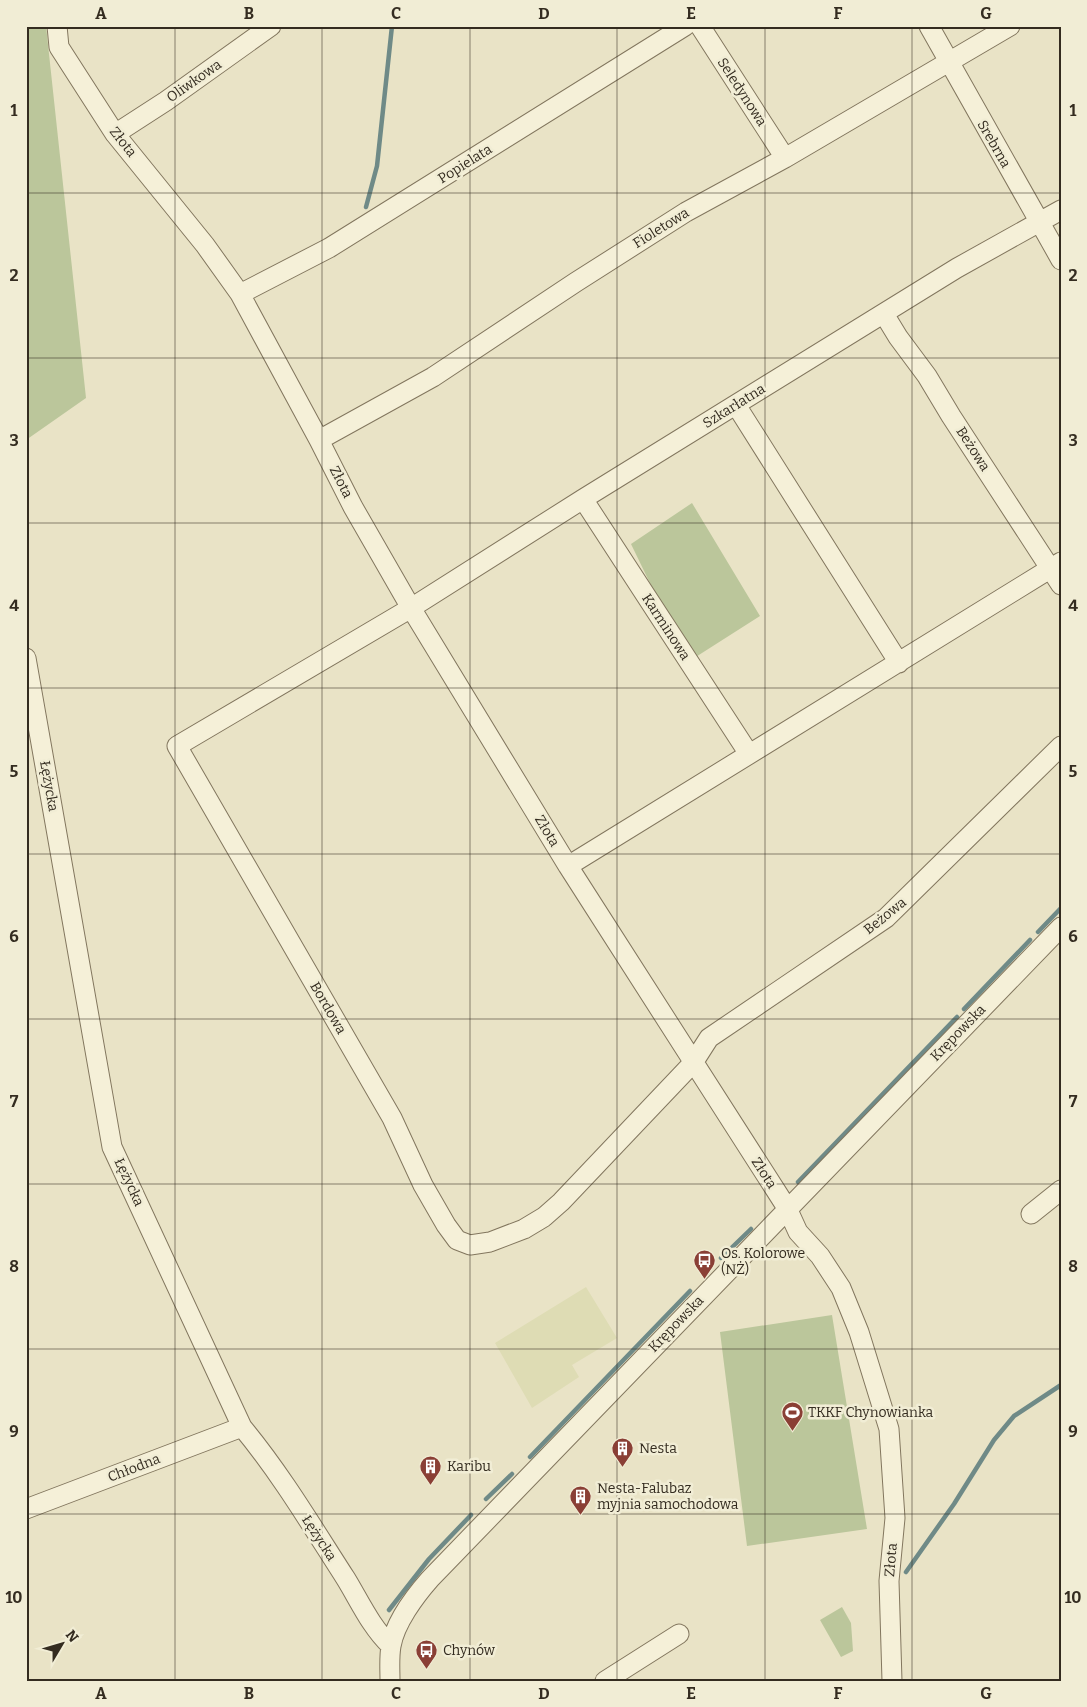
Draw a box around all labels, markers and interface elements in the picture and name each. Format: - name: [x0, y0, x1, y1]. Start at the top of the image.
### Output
- text: A: [95, 4, 107, 23]
- text: B: [244, 4, 254, 23]
- text: C: [391, 4, 401, 23]
- text: D: [538, 4, 550, 23]
- text: E: [686, 4, 696, 23]
- text: F: [834, 4, 843, 23]
- text: G: [980, 4, 992, 23]
- street label: Seledynowa: [714, 55, 771, 130]
- street label: Oliwkowa: [163, 56, 225, 106]
- text: 1: [11, 101, 18, 120]
- text: 1: [1070, 101, 1077, 120]
- street label: Srebrna: [974, 117, 1015, 171]
- street label: Złota: [106, 123, 140, 161]
- street label: Popielata: [435, 141, 495, 187]
- street label: Fioletowa: [630, 204, 692, 252]
- text: 2: [9, 266, 19, 285]
- text: 2: [1068, 266, 1078, 285]
- street label: Szkarłatna: [700, 380, 769, 432]
- street label: Beżowa: [952, 424, 994, 475]
- text: 3: [9, 431, 19, 450]
- text: 3: [1068, 431, 1078, 450]
- street label: Złota: [326, 463, 356, 501]
- street label: Karminowa: [638, 591, 694, 664]
- text: 4: [9, 596, 19, 615]
- text: 4: [1068, 596, 1078, 615]
- street label: Łężycka: [36, 759, 62, 813]
- text: 5: [10, 762, 19, 781]
- text: 5: [1069, 762, 1078, 781]
- street label: Złota: [531, 812, 563, 850]
- street label: Beżowa: [860, 894, 910, 938]
- text: 6: [9, 927, 19, 946]
- text: 6: [1068, 927, 1078, 946]
- street label: Bordowa: [306, 979, 350, 1037]
- street label: Krępowska: [927, 1001, 989, 1065]
- text: 7: [10, 1092, 19, 1111]
- text: 7: [1069, 1092, 1078, 1111]
- street label: Złota: [748, 1154, 781, 1192]
- street label: Łężycka: [110, 1155, 148, 1209]
- place label: Os. Kolorowe (NŻ): [721, 1245, 805, 1278]
- bus stop icon: Os. Kolorowe (NŻ): [693, 1249, 717, 1280]
- text: 8: [9, 1257, 19, 1276]
- text: 8: [1068, 1257, 1078, 1276]
- street label: Krępowska: [645, 1292, 707, 1356]
- sports icon: TKKF Chynowianka: [780, 1400, 804, 1431]
- place label: TKKF Chynowianka: [808, 1404, 933, 1421]
- text: 9: [9, 1422, 19, 1441]
- text: 9: [1068, 1422, 1078, 1441]
- building icon: Nesta: [611, 1436, 635, 1467]
- place label: Nesta: [639, 1440, 677, 1457]
- street label: Chłodna: [105, 1450, 163, 1486]
- building icon: Karibu: [419, 1454, 443, 1485]
- place label: Karibu: [447, 1458, 491, 1475]
- place label: Nesta-Falubaz myjnia samochodowa: [597, 1480, 739, 1513]
- building icon: Nesta-Falubaz myjnia samochodowa: [569, 1484, 593, 1515]
- street label: Łężycka: [298, 1512, 340, 1564]
- street label: Złota: [881, 1542, 901, 1578]
- text: 10: [5, 1588, 23, 1607]
- text: 10: [1064, 1588, 1082, 1607]
- north arrow: [38, 1620, 88, 1670]
- text: N: [62, 1627, 82, 1646]
- bus stop icon: Chynów: [415, 1638, 439, 1669]
- place label: Chynów: [443, 1642, 496, 1659]
- text: A: [95, 1684, 107, 1703]
- text: B: [244, 1684, 254, 1703]
- text: C: [391, 1684, 401, 1703]
- text: D: [538, 1684, 550, 1703]
- text: E: [686, 1684, 696, 1703]
- text: F: [834, 1684, 843, 1703]
- text: G: [980, 1684, 992, 1703]

